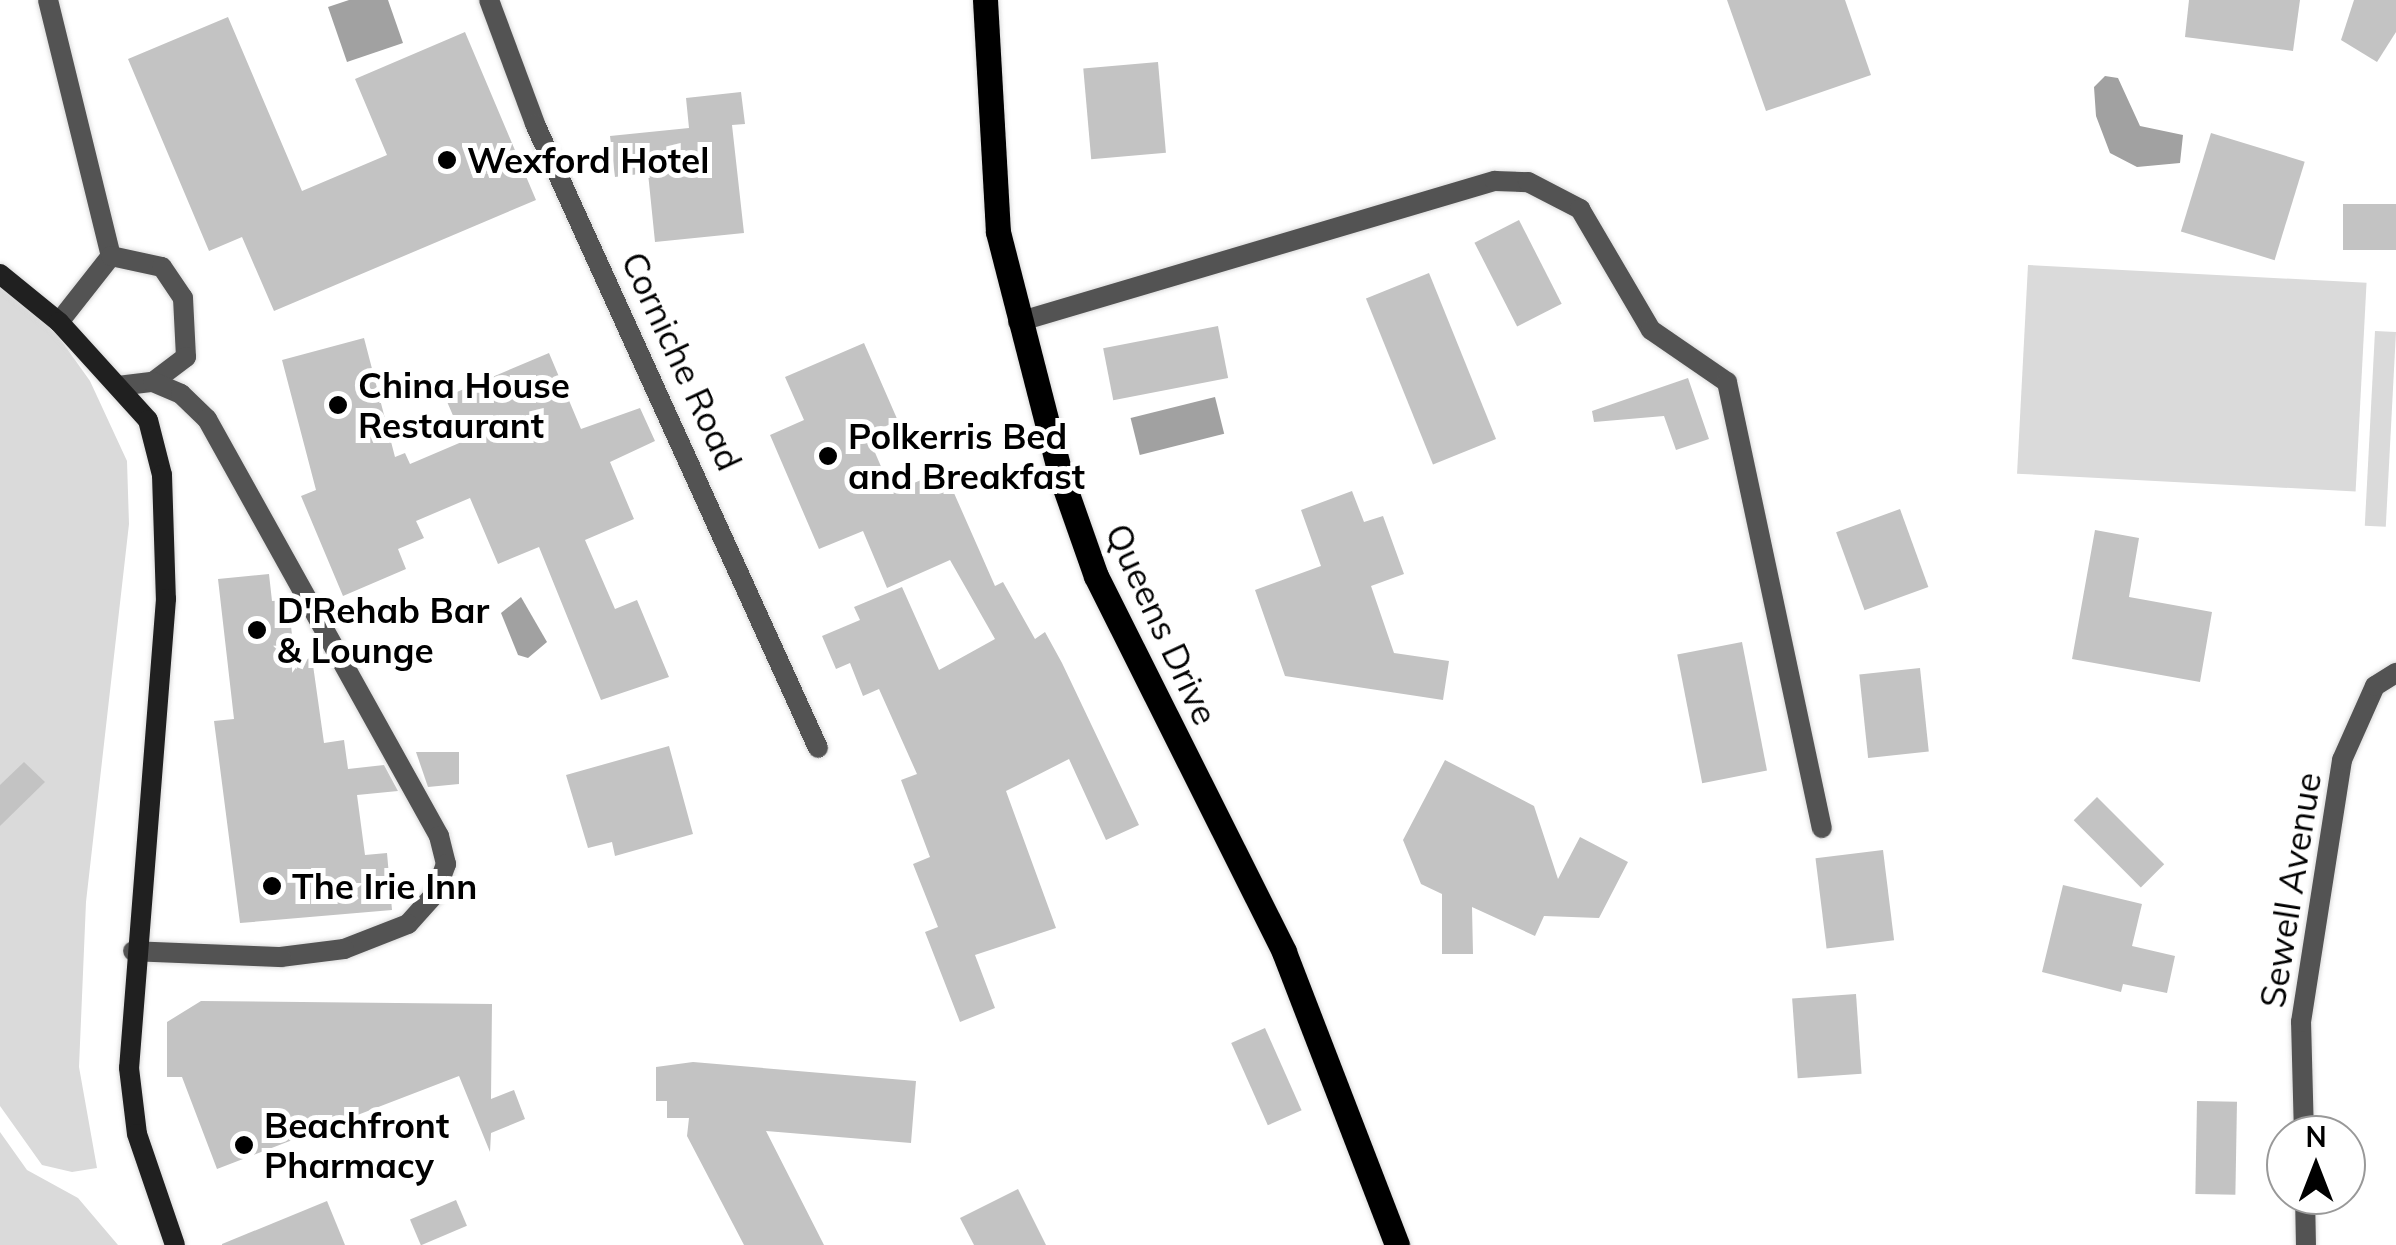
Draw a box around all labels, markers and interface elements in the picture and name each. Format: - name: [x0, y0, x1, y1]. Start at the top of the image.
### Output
- place label: Wexford Hotel: [467, 139, 709, 181]
- marker: Wexford Hotel: [436, 149, 458, 171]
- street label: Corniche Road: [613, 245, 751, 477]
- place label: China House Restaurant: [358, 364, 570, 446]
- marker: China House Restaurant: [327, 394, 349, 416]
- place label: Polkerris Bed and Breakfast: [848, 415, 1085, 497]
- marker: Polkerris Bed and Breakfast: [817, 445, 839, 467]
- street label: Queens Drive: [1097, 517, 1227, 731]
- place label: D'Rehab Bar & Lounge: [277, 589, 489, 671]
- marker: D'Rehab Bar & Lounge: [246, 619, 268, 641]
- street label: Sewell Avenue: [2251, 769, 2329, 1011]
- place label: The Irie Inn: [292, 865, 477, 907]
- marker: The Irie Inn: [261, 875, 283, 897]
- place label: Beachfront Pharmacy: [264, 1104, 449, 1186]
- north arrow: [2266, 1115, 2366, 1215]
- text: N: [2305, 1119, 2327, 1154]
- marker: Beachfront Pharmacy: [233, 1134, 255, 1156]

